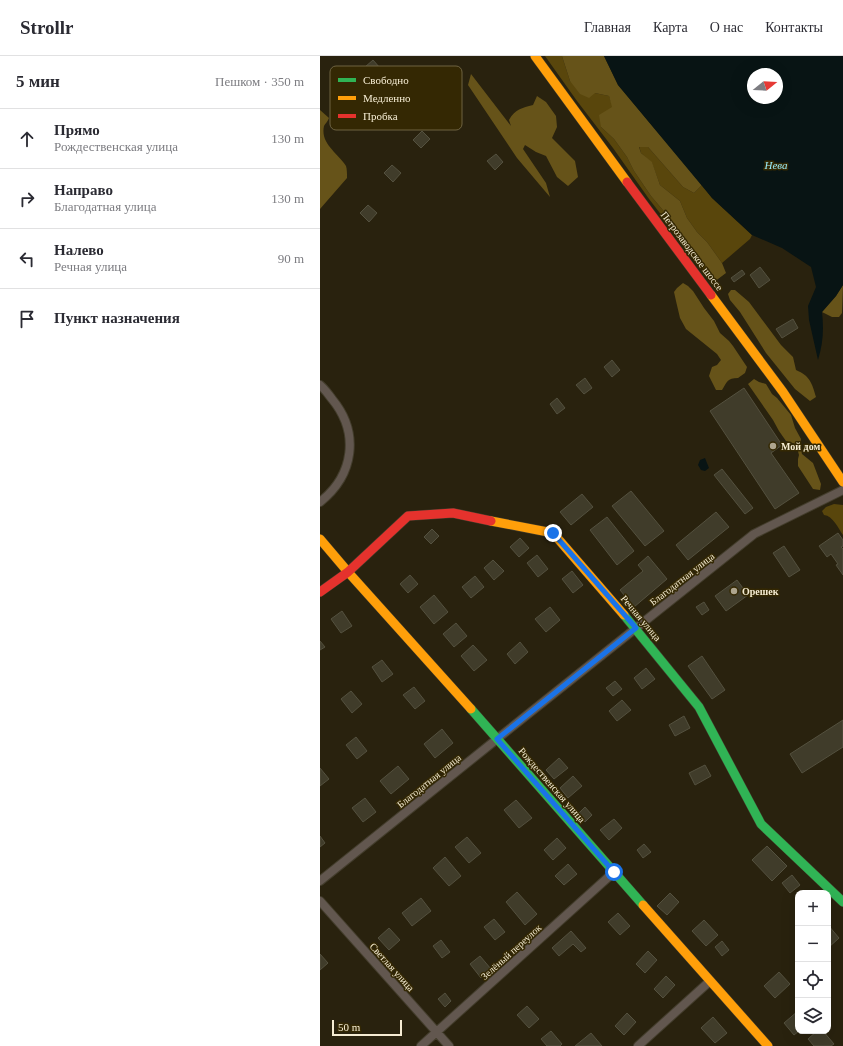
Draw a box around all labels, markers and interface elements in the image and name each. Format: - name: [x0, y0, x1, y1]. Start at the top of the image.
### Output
- text: Strollr: [20, 17, 73, 38]
- text: Главная: [584, 20, 631, 35]
- text: Карта: [653, 20, 688, 35]
- text: О нас: [710, 20, 743, 35]
- text: Контакты: [765, 20, 823, 35]
- legend: [330, 66, 462, 130]
- north arrow: [747, 68, 783, 104]
- text: 5 мин: [16, 72, 60, 91]
- text: Пешком · 350 m: [215, 74, 304, 89]
- text: Свободно: [363, 74, 409, 86]
- text: Медленно: [363, 92, 411, 104]
- text: Пробка: [363, 110, 398, 122]
- text: Прямо: [54, 122, 100, 138]
- icon: ahead: [16, 128, 38, 150]
- text: 130 m: [271, 131, 304, 146]
- text: Рождественская улица: [54, 139, 178, 154]
- water label: Нева: [763, 159, 788, 171]
- text: Направо: [54, 182, 113, 198]
- icon: right: [16, 188, 38, 210]
- text: 130 m: [271, 191, 304, 206]
- text: Благодатная улица: [54, 199, 156, 214]
- street label: Петрозаводское шоссе: [659, 209, 726, 293]
- text: Налево: [54, 242, 104, 258]
- icon: left: [16, 248, 38, 270]
- text: 90 m: [278, 251, 304, 266]
- text: Речная улица: [54, 259, 127, 274]
- icon: arrive: [16, 308, 38, 330]
- text: Пункт назначения: [54, 310, 180, 326]
- marker: Мой дом: [768, 441, 778, 451]
- place label: Мой дом: [781, 441, 820, 452]
- route end: [544, 524, 562, 542]
- street label: Благодатная улица: [648, 550, 717, 608]
- marker: Орешек: [729, 586, 739, 596]
- place label: Орешек: [742, 586, 779, 597]
- street label: Речная улица: [619, 593, 664, 644]
- street label: Рождественская улица: [517, 745, 588, 825]
- street label: Благодатная улица: [395, 752, 464, 810]
- route start: [605, 863, 623, 881]
- map controls: [795, 890, 831, 1034]
- button: +: [795, 890, 831, 926]
- street label: Зелёный переулок: [479, 922, 543, 982]
- button: −: [795, 926, 831, 962]
- street label: Светлая улица: [367, 941, 417, 994]
- button: locate: [795, 962, 831, 998]
- button: layers: [795, 998, 831, 1034]
- scale bar: [332, 1018, 402, 1037]
- text: 50 m: [338, 1021, 360, 1033]

